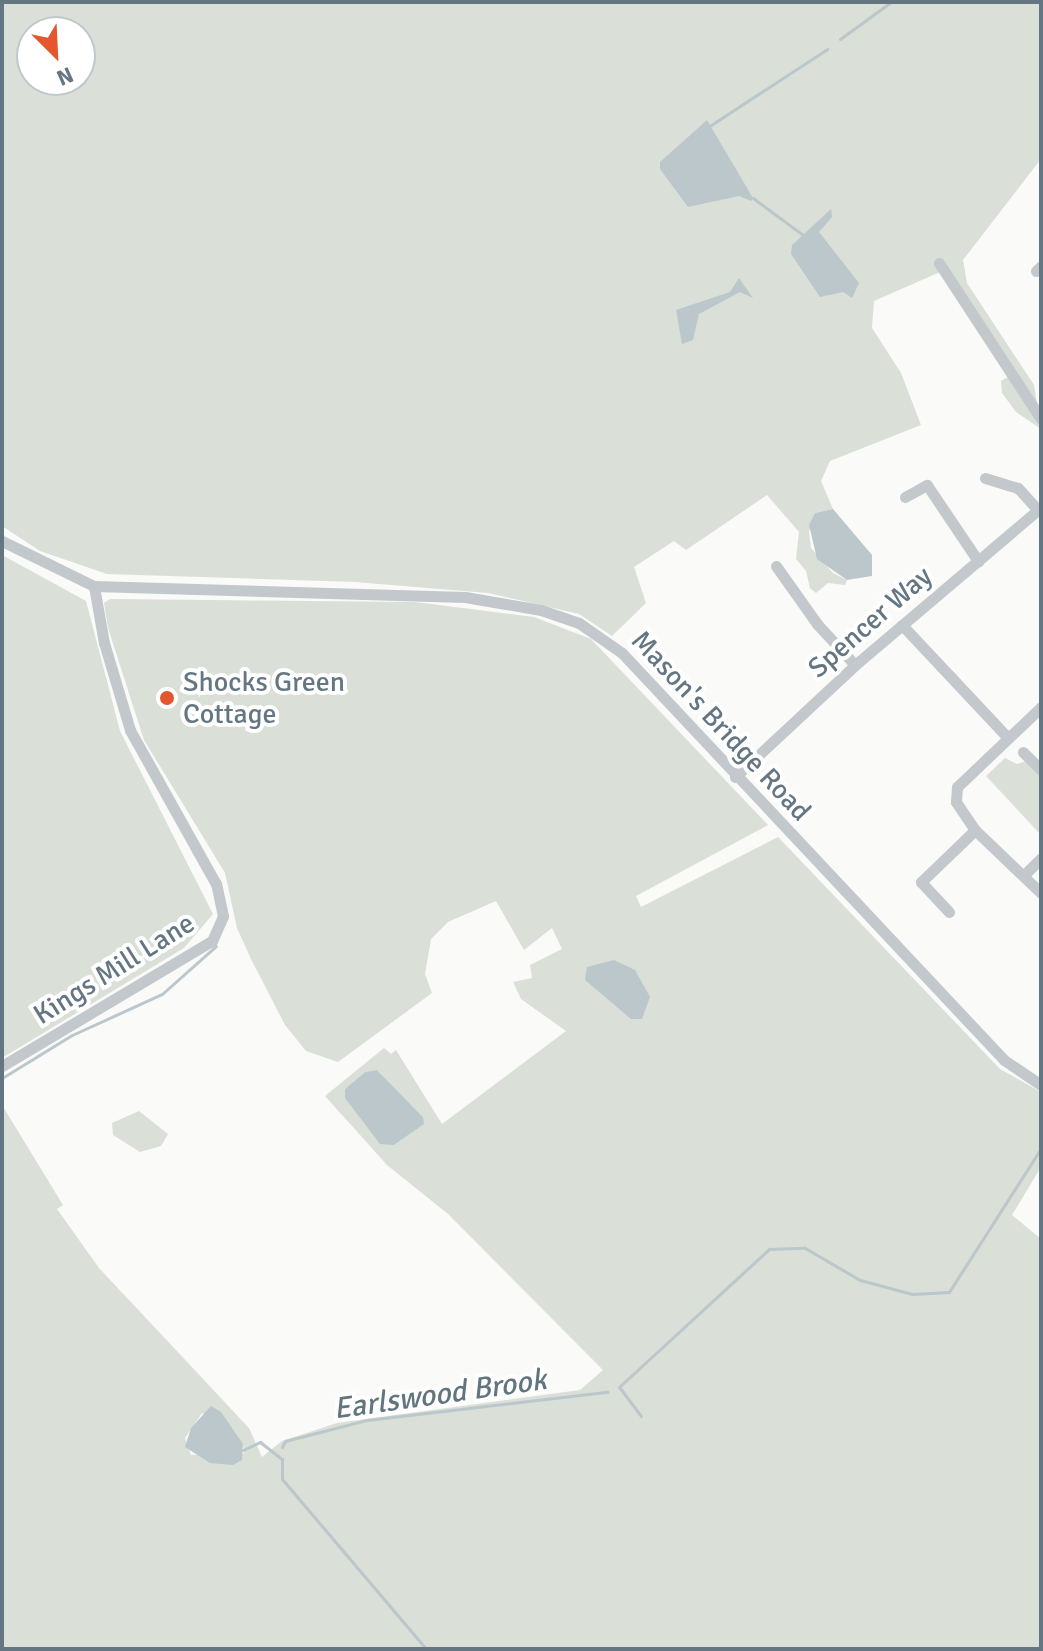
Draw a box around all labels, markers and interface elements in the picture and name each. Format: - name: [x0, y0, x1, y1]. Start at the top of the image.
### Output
- north arrow: [16, 16, 96, 96]
- text: N: [53, 61, 78, 92]
- street label: Spencer Way: [801, 559, 939, 685]
- street label: Mason's Bridge Road: [624, 624, 818, 828]
- place label: Shocks Green Cottage: [183, 665, 345, 731]
- marker: Shocks Green Cottage: [158, 689, 176, 707]
- street label: Kings Mill Lane: [27, 906, 201, 1032]
- water label: Earlswood Brook: [331, 1362, 549, 1428]

